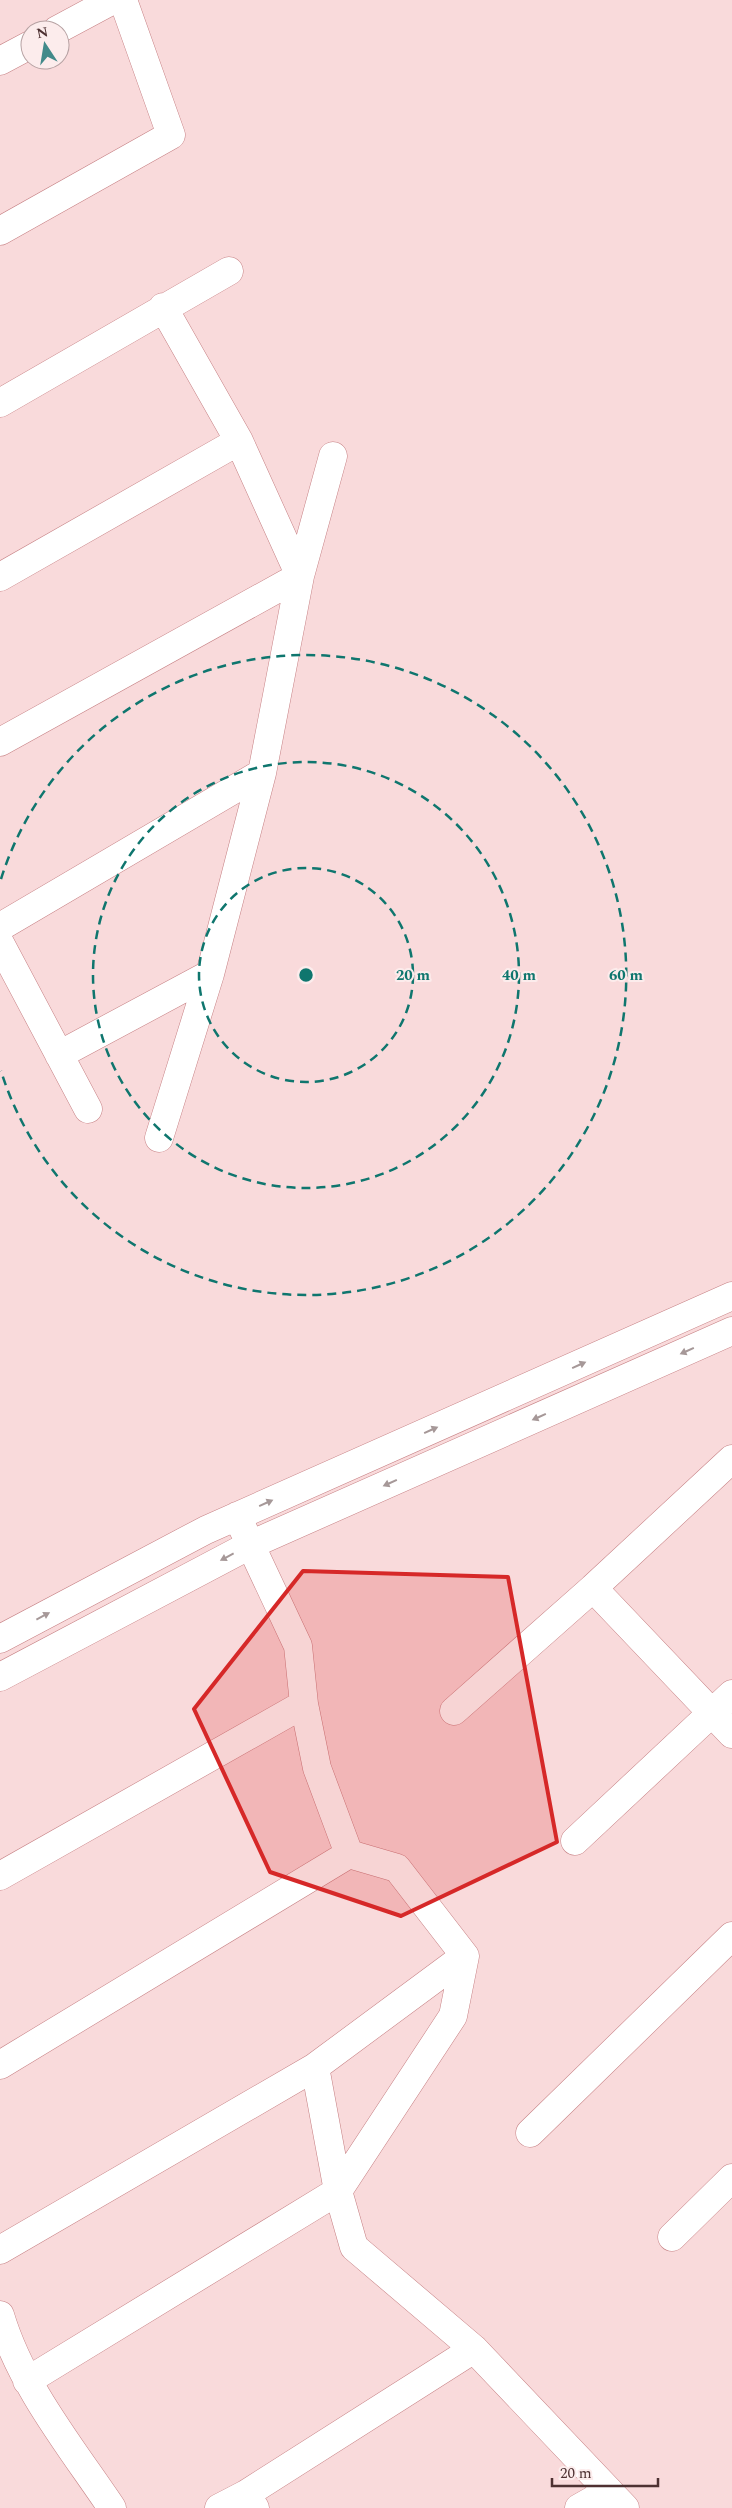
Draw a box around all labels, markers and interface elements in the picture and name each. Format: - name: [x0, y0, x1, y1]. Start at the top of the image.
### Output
- north arrow: [20, 20, 70, 70]
- text: N: [35, 21, 50, 44]
- text: 20 m: [396, 964, 431, 987]
- text: 40 m: [502, 964, 537, 987]
- text: 60 m: [609, 964, 644, 987]
- centre of rings: [297, 966, 315, 984]
- one-way arrow: [680, 1348, 694, 1356]
- one-way arrow: [572, 1360, 586, 1368]
- one-way arrow: [532, 1414, 546, 1422]
- one-way arrow: [424, 1426, 438, 1434]
- one-way arrow: [383, 1479, 397, 1487]
- one-way arrow: [259, 1499, 273, 1507]
- one-way arrow: [220, 1553, 233, 1562]
- one-way arrow: [36, 1612, 50, 1620]
- scale bar: [552, 2456, 658, 2488]
- text: 20 m: [560, 2462, 592, 2485]

